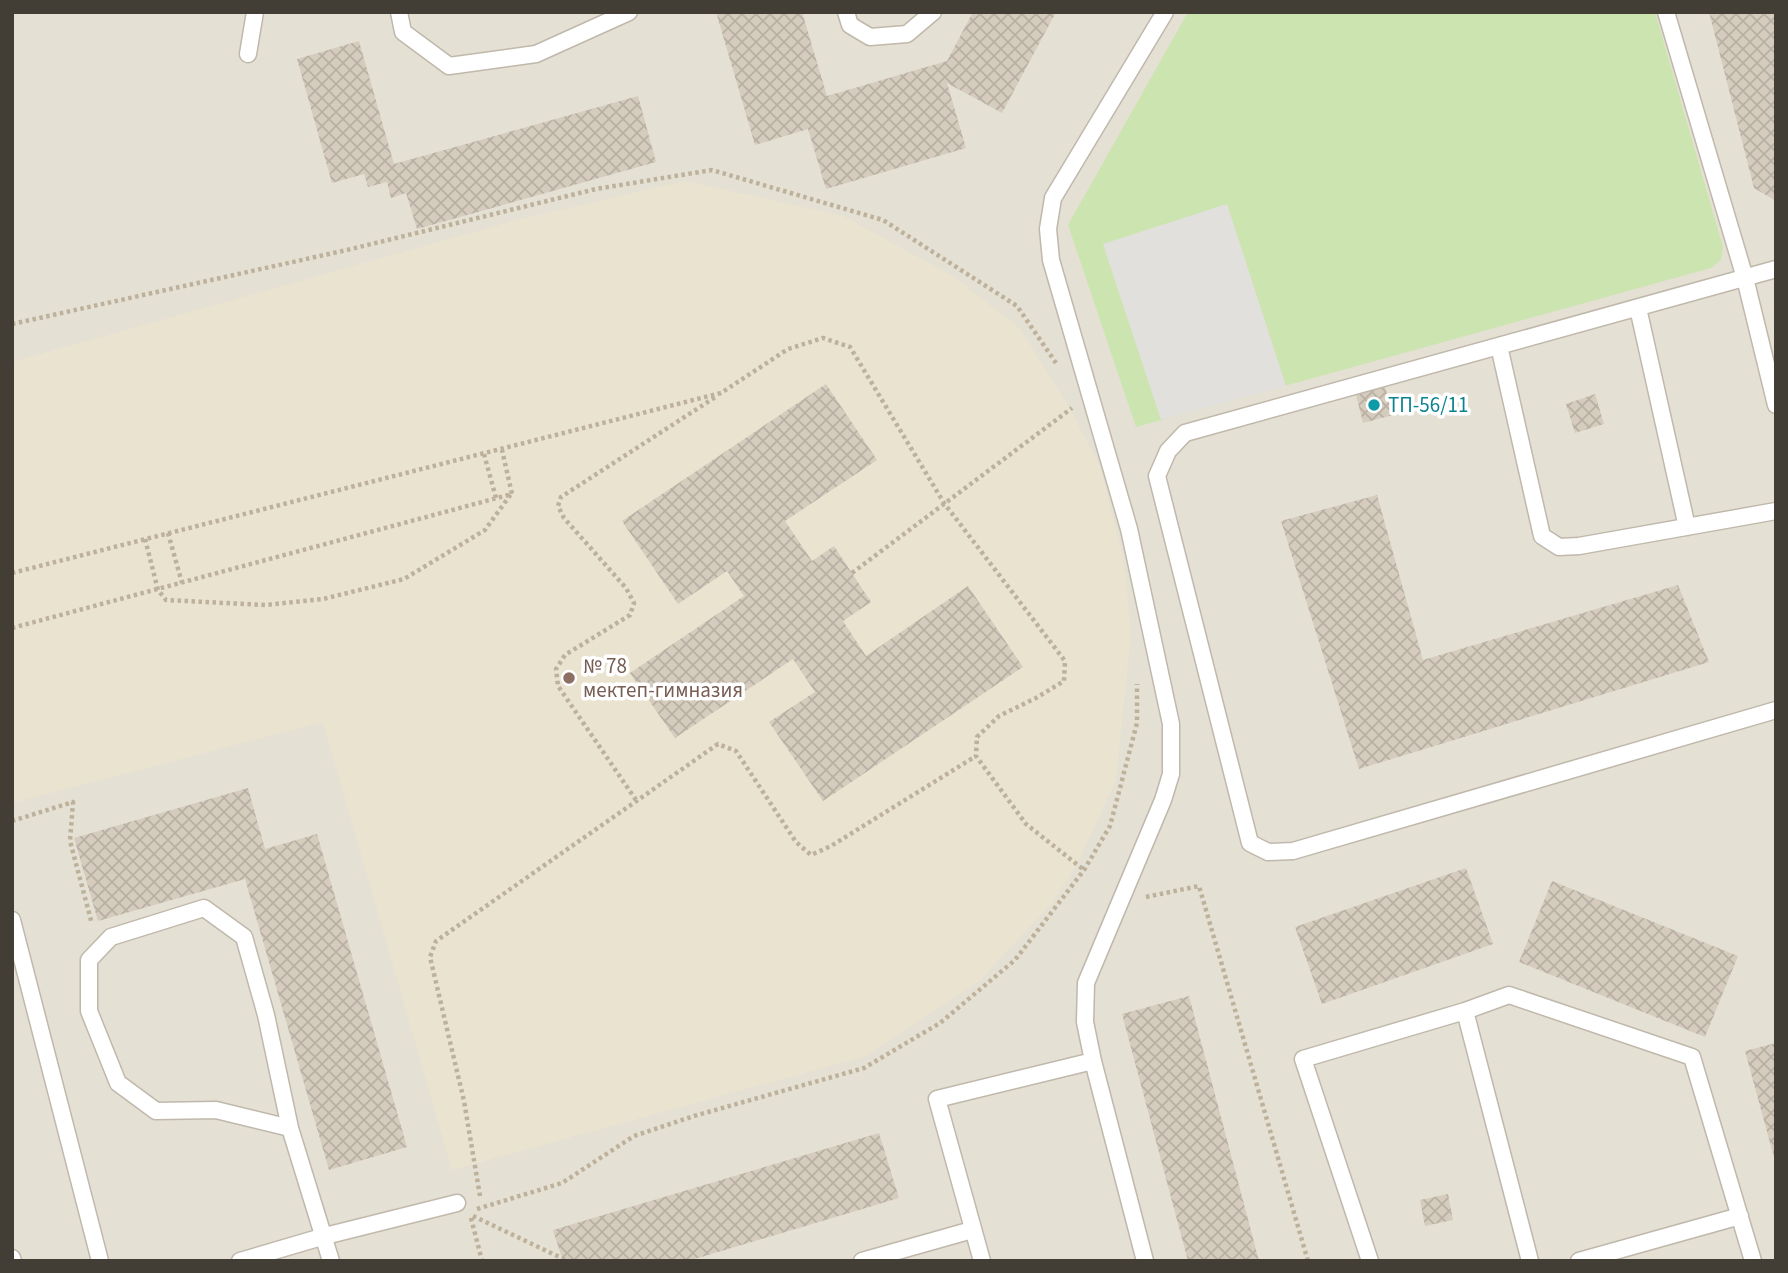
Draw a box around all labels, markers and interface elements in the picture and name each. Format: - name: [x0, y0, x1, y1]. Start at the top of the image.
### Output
- place label: ТП-56/11: [1388, 390, 1468, 420]
- marker: ТП-56/11: [1366, 397, 1382, 413]
- place label: № 78 мектеп-гимназия: [583, 651, 743, 705]
- marker: № 78 мектеп-гимназия: [561, 670, 577, 686]

